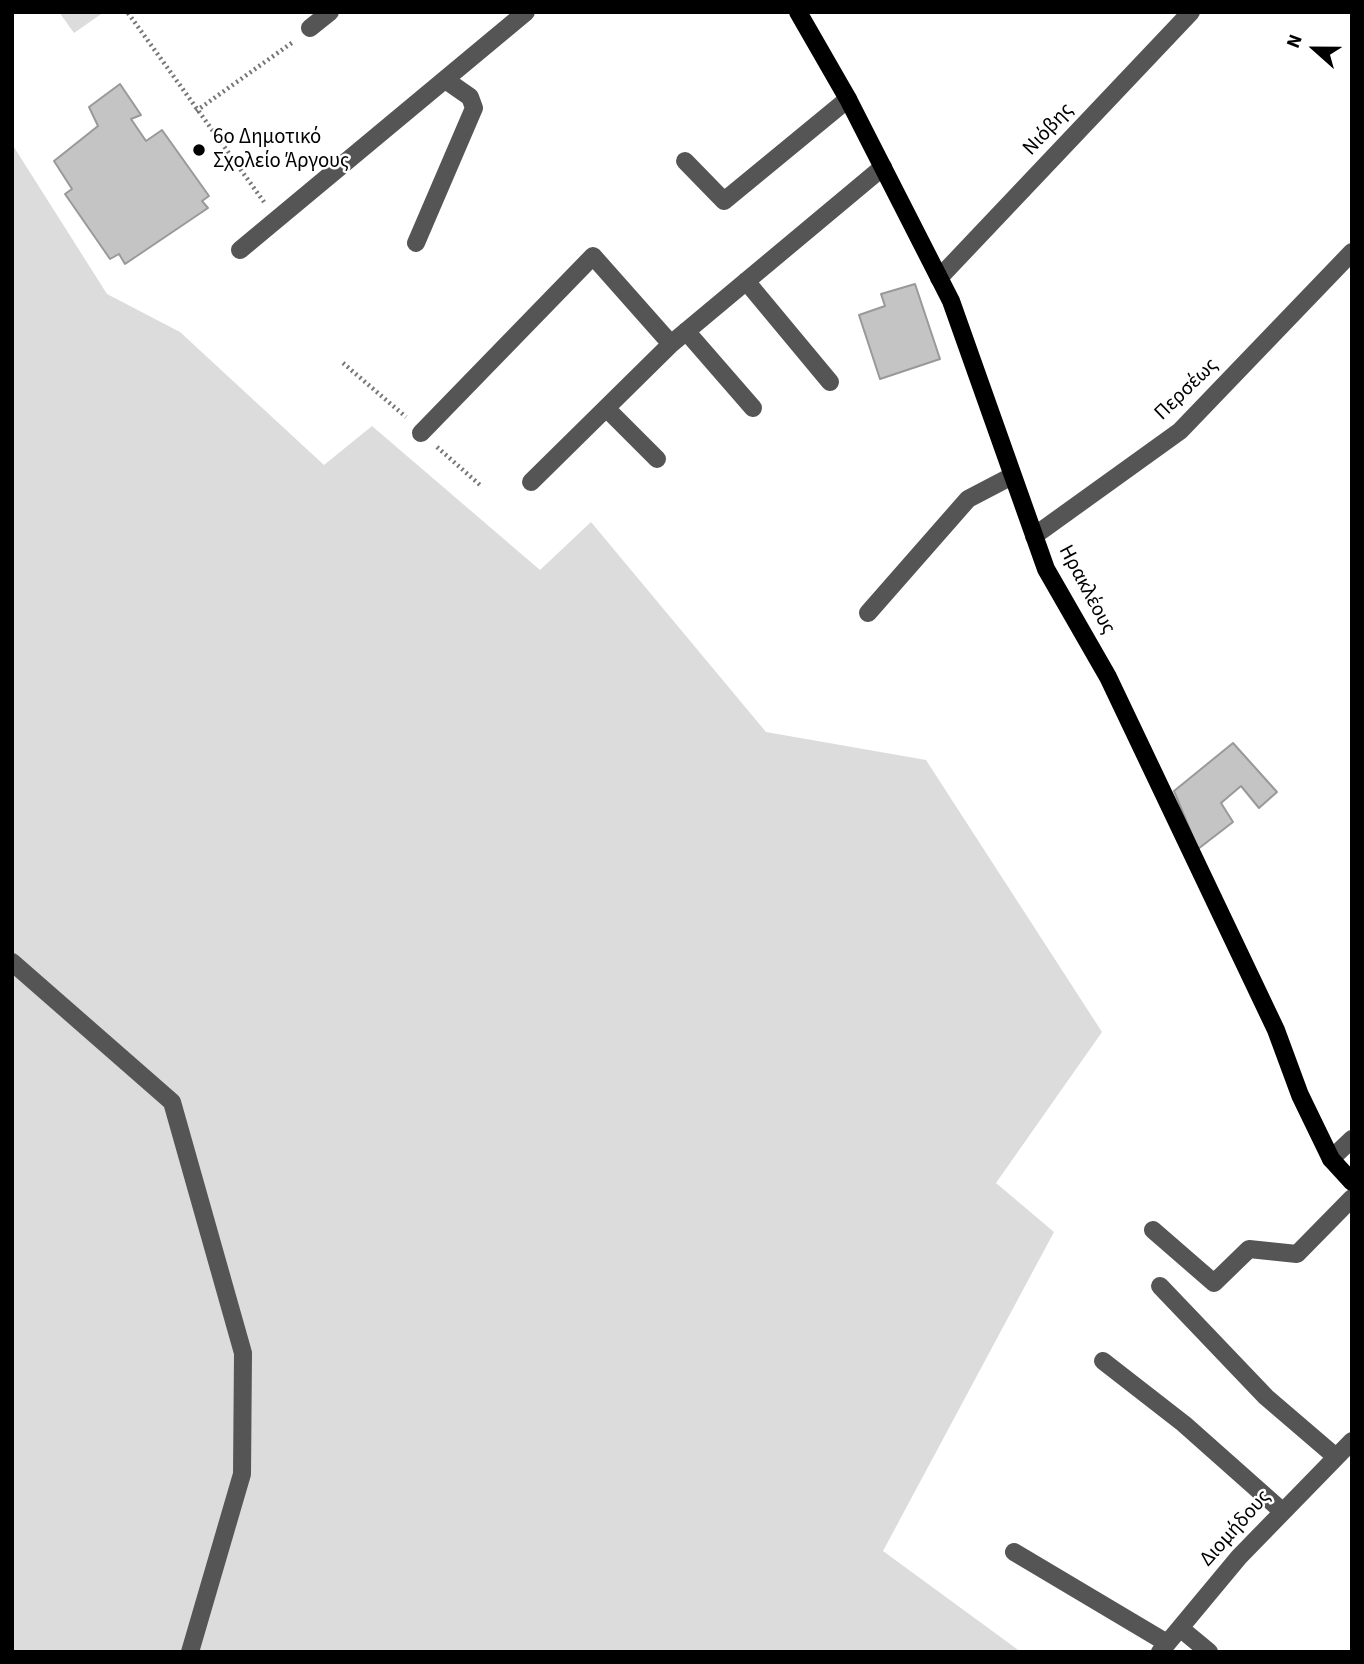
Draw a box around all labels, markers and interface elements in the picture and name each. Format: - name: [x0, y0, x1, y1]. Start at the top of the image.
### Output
- north arrow: [1280, 14, 1350, 84]
- text: N: [1280, 31, 1310, 52]
- street label: Νιόβης: [1018, 99, 1080, 161]
- place label: 6ο Δημοτικό Σχολείο Άργους: [213, 125, 349, 175]
- marker: 6ο Δημοτικό Σχολείο Άργους: [191, 142, 207, 158]
- street label: Περσέως: [1150, 354, 1224, 426]
- street label: Ηρακλέους: [1052, 541, 1120, 639]
- street label: Διομήδους: [1195, 1486, 1277, 1572]

